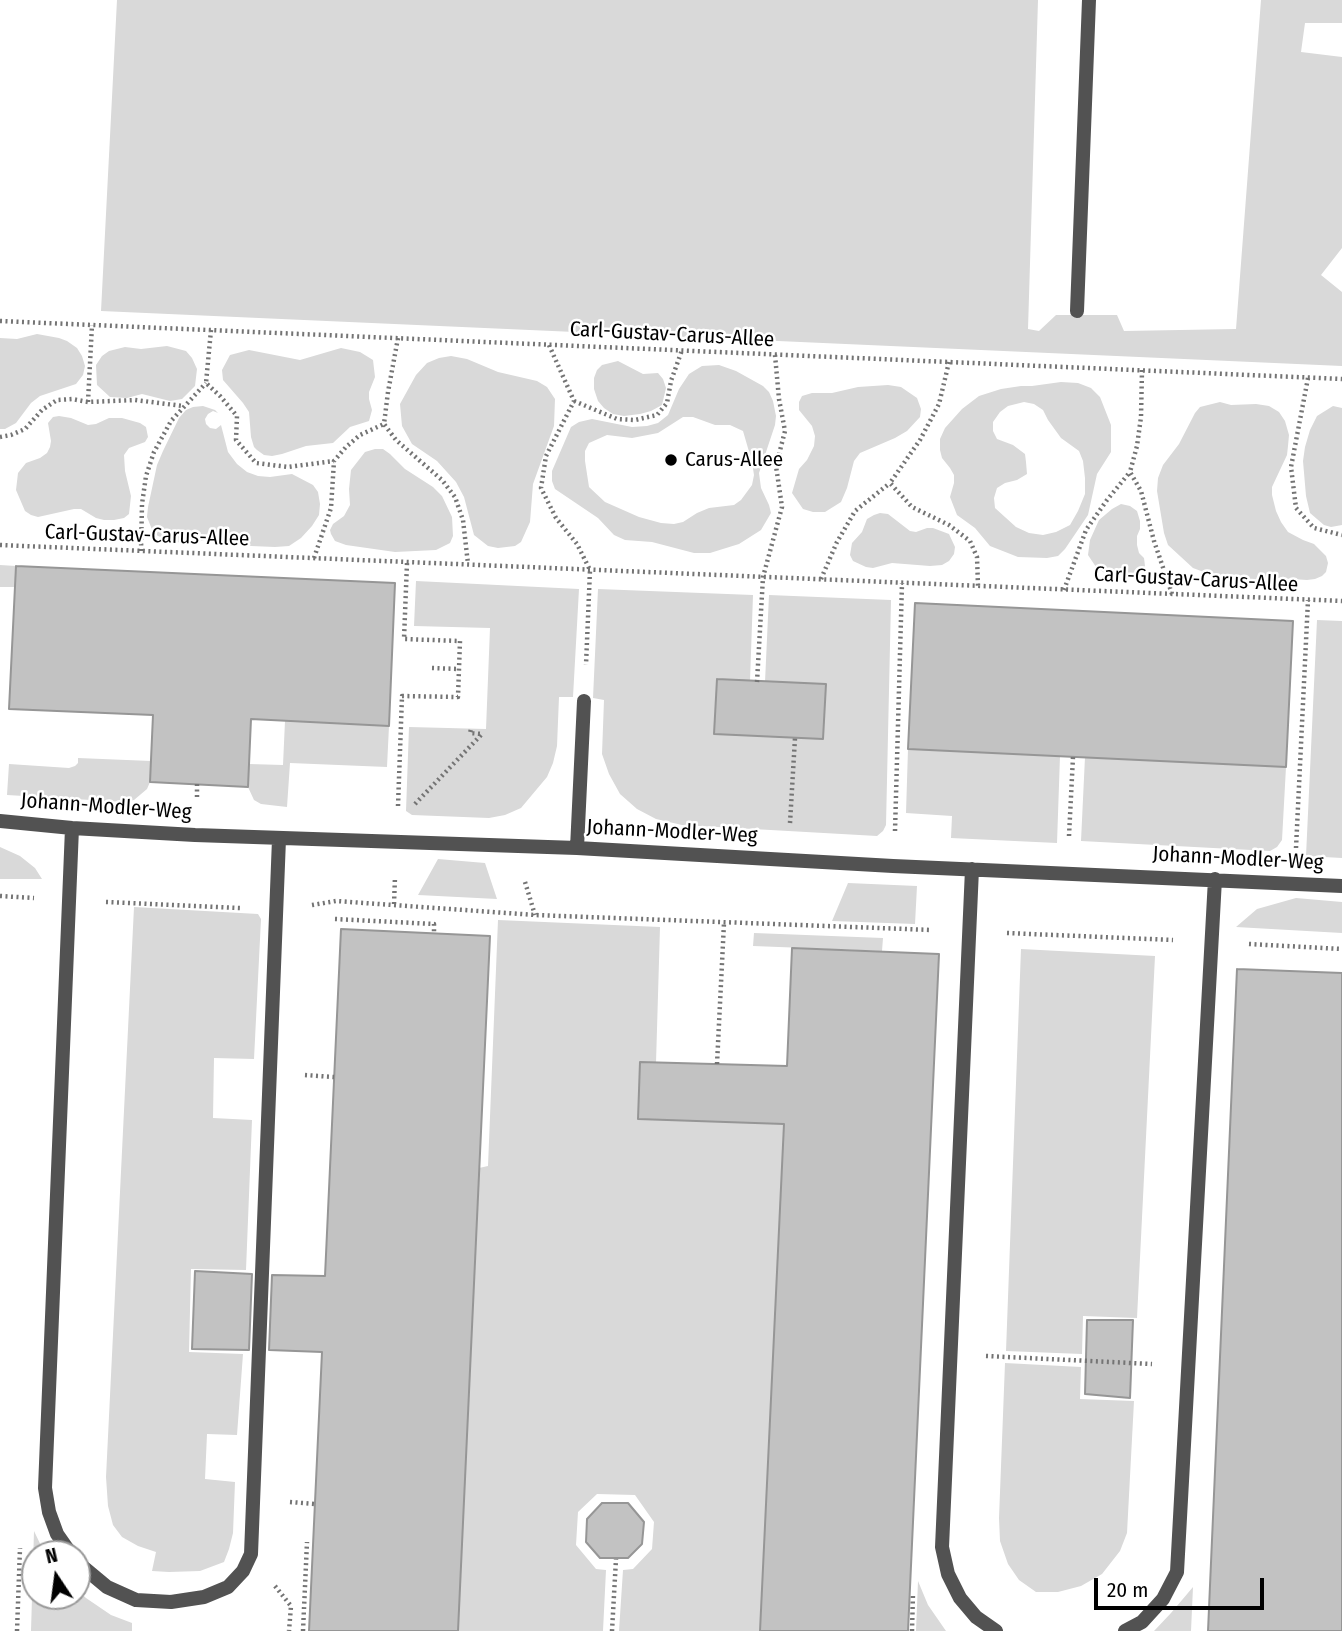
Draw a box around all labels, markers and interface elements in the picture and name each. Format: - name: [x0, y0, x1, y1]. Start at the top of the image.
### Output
- street label: Carl-Gustav-Carus-Allee: [569, 317, 775, 353]
- place label: Carus-Allee: [685, 447, 783, 473]
- marker: Carus-Allee: [663, 452, 679, 468]
- street label: Carl-Gustav-Carus-Allee: [44, 520, 250, 552]
- street label: Carl-Gustav-Carus-Allee: [1093, 562, 1299, 598]
- street label: Johann-Modler-Weg: [20, 788, 192, 826]
- street label: Johann-Modler-Weg: [586, 815, 758, 849]
- street label: Johann-Modler-Weg: [1152, 842, 1324, 876]
- north arrow: [21, 1540, 91, 1610]
- text: N: [43, 1544, 60, 1568]
- scale bar: [1097, 1564, 1267, 1608]
- text: 20 m: [1107, 1577, 1148, 1603]

